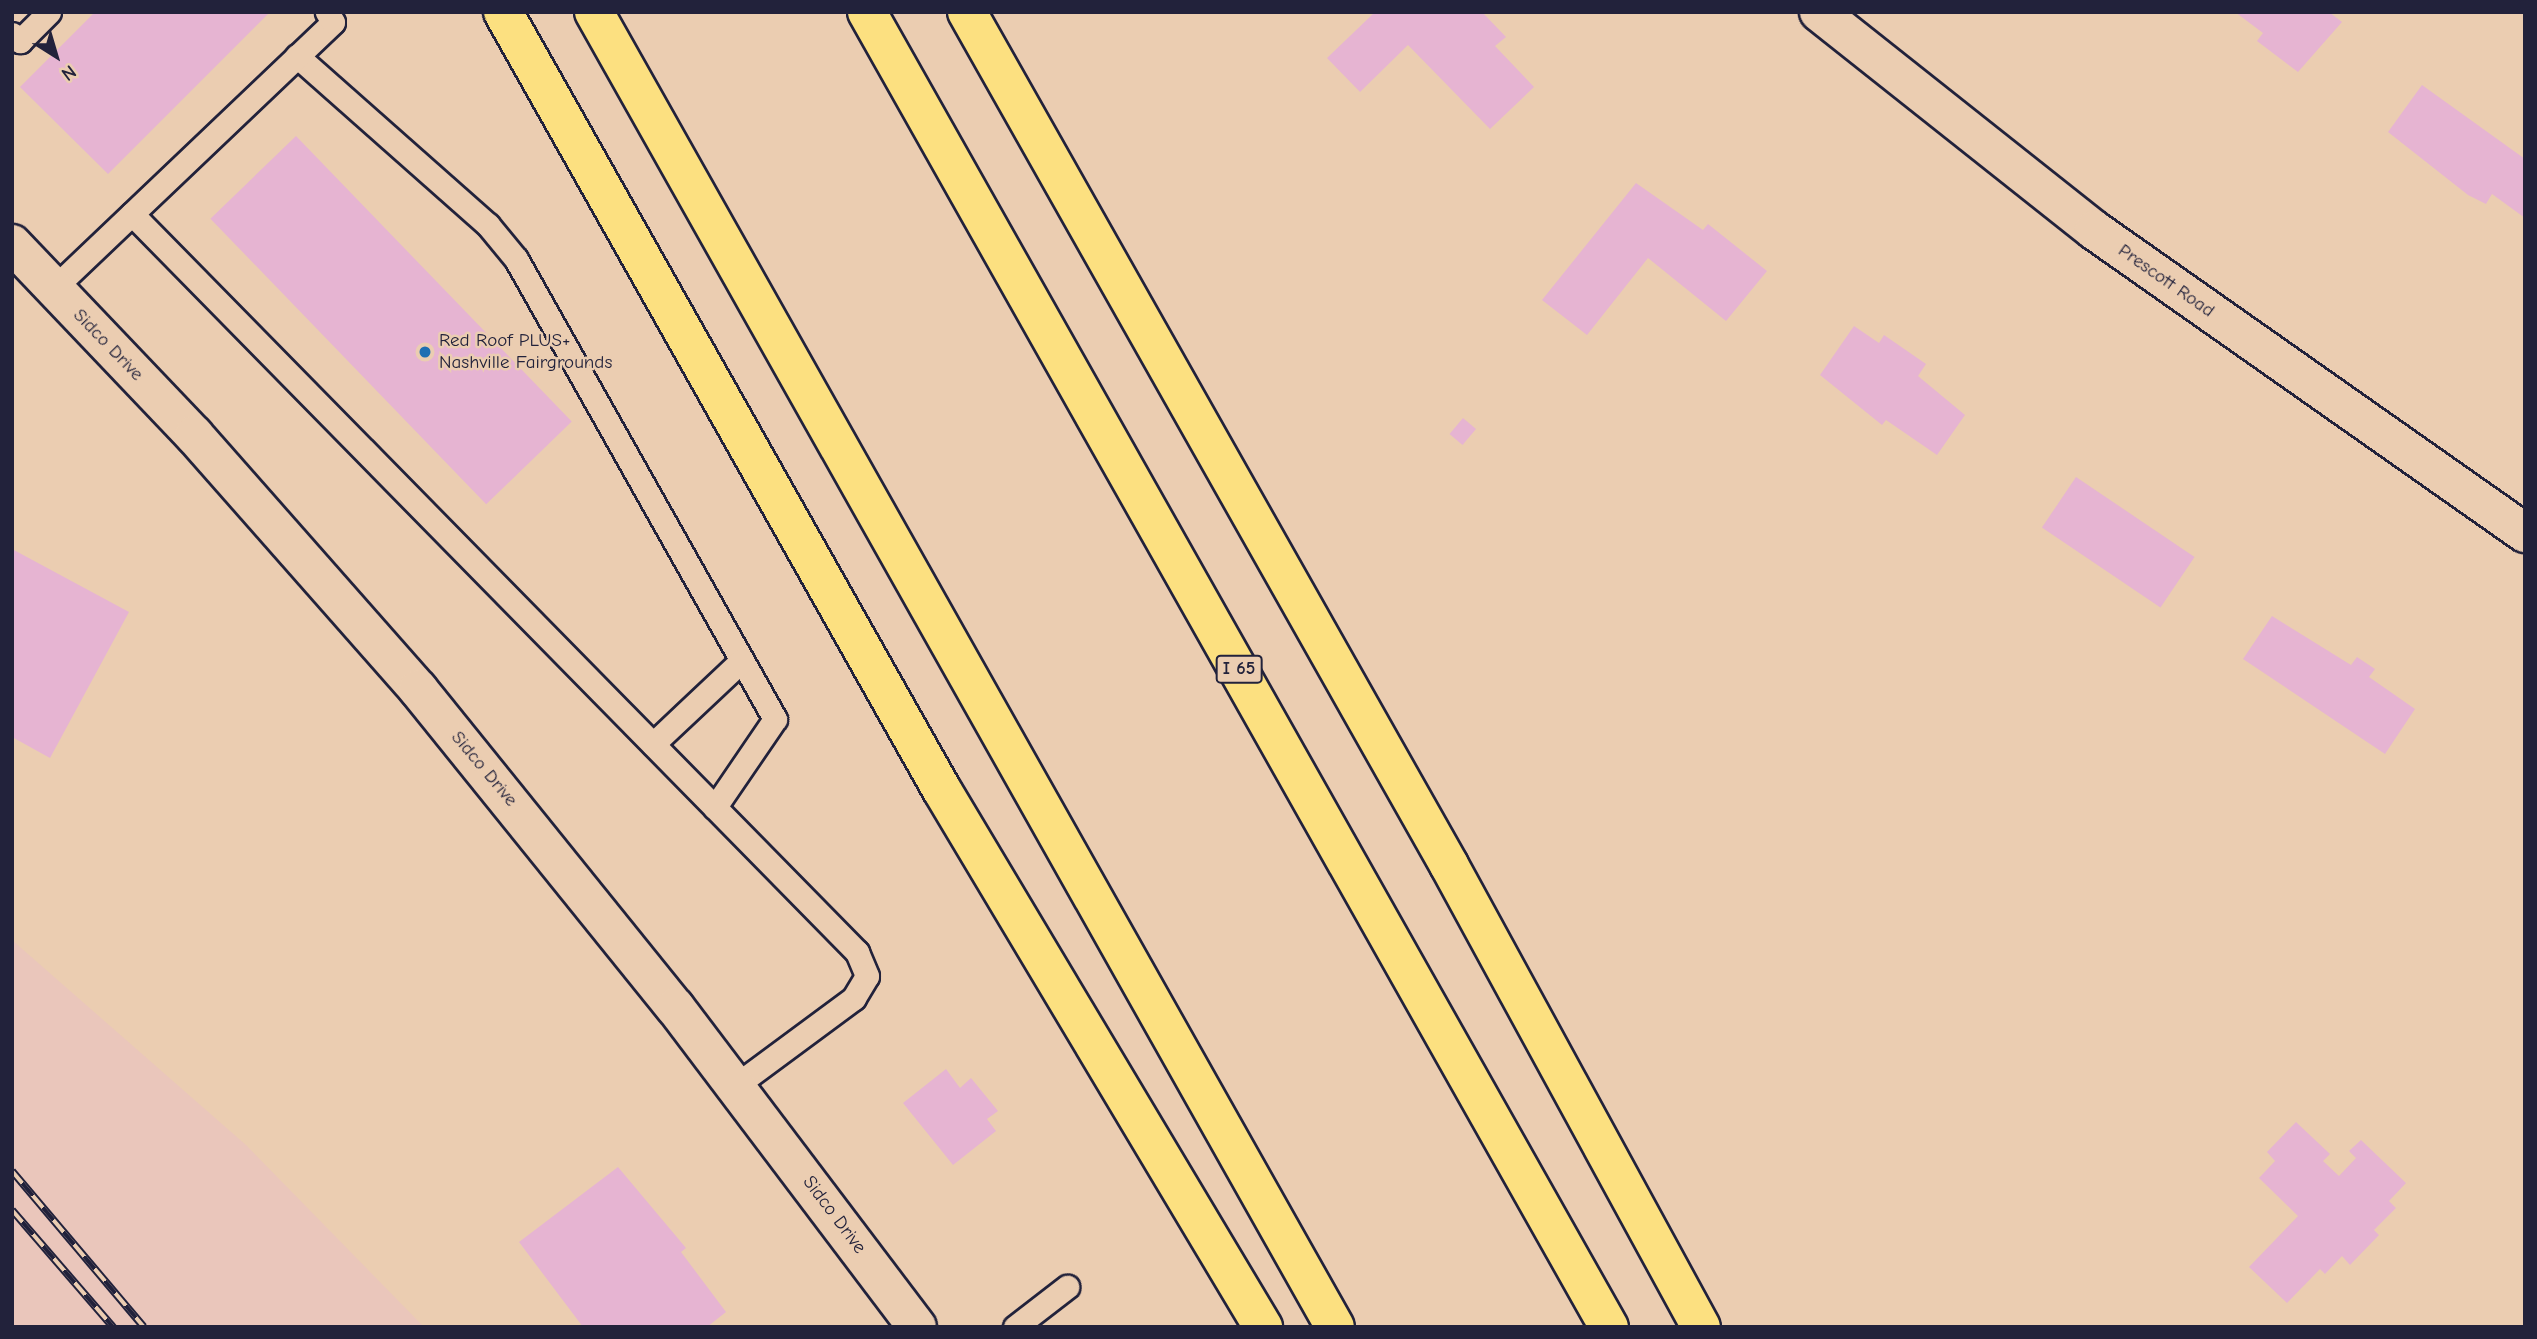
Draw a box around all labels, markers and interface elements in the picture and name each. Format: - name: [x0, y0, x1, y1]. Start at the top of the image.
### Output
- north arrow: [21, 21, 91, 91]
- text: N: [57, 60, 80, 85]
- street label: Prescott Road: [2113, 239, 2219, 323]
- street label: Sidco Drive: [68, 304, 148, 386]
- place label: Red Roof PLUS+ Nashville Fairgrounds: [439, 330, 612, 374]
- marker: Red Roof PLUS+ Nashville Fairgrounds: [417, 344, 433, 360]
- road number: I 65: [1214, 654, 1264, 684]
- street label: Sidco Drive: [446, 727, 522, 811]
- street label: Sidco Drive: [797, 1172, 871, 1258]

